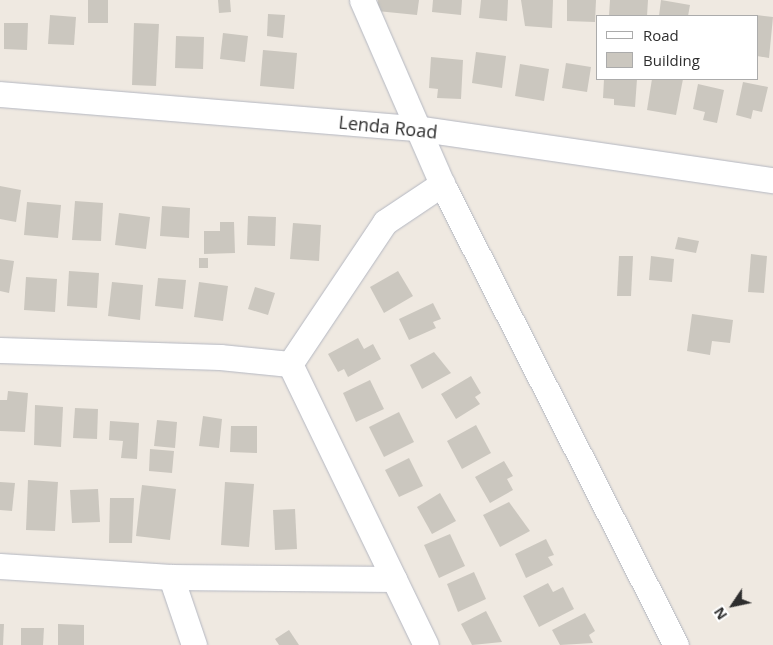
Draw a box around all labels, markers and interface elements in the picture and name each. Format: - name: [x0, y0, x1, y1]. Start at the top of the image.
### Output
- legend: [596, 15, 758, 80]
- text: Road: [643, 25, 679, 45]
- text: Building: [643, 50, 700, 70]
- street label: Lenda Road: [338, 111, 438, 143]
- north arrow: [708, 580, 758, 630]
- text: N: [709, 604, 731, 624]

